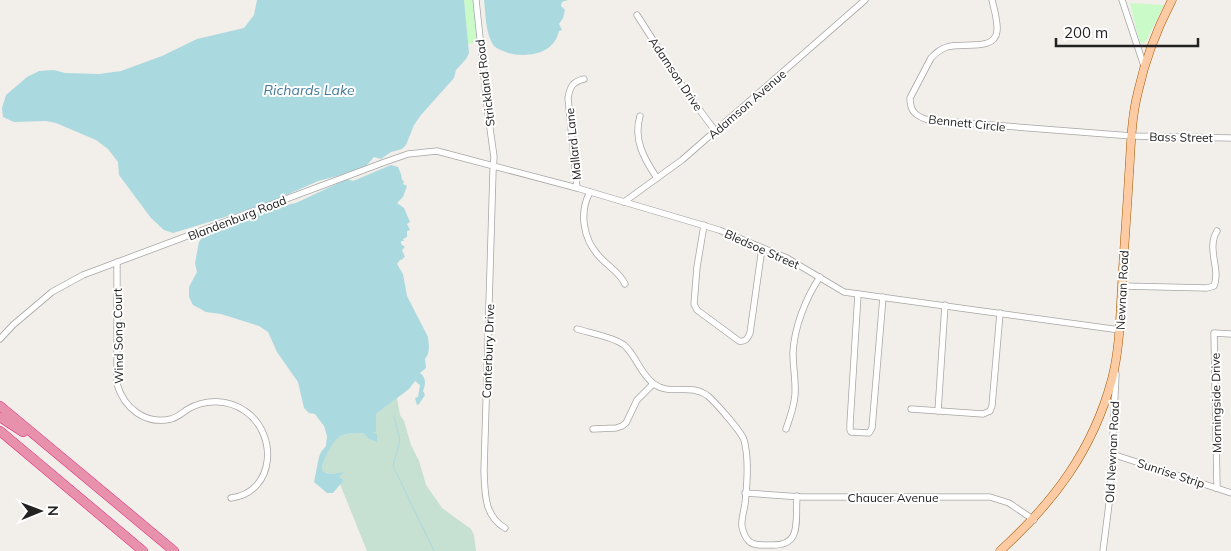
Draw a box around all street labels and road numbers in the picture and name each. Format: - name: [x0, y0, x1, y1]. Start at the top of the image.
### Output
- street label: Adamson Drive: [646, 34, 706, 114]
- street label: Strickland Road: [472, 38, 498, 128]
- street label: Adamson Avenue: [705, 66, 789, 142]
- street label: Mallard Lane: [562, 107, 584, 181]
- street label: Bennett Circle: [928, 111, 1006, 135]
- street label: Bass Street: [1149, 129, 1213, 145]
- street label: Blandenburg Road: [186, 192, 288, 244]
- street label: Bledsoe Street: [722, 226, 802, 272]
- street label: Newnan Road: [1112, 250, 1132, 330]
- street label: Wind Song Court: [110, 288, 126, 384]
- street label: Canterbury Drive: [479, 303, 497, 399]
- street label: Morningside Drive: [1208, 353, 1224, 453]
- street label: Old Newnan Road: [1102, 401, 1122, 503]
- street label: Sunrise Strip: [1135, 455, 1207, 491]
- street label: Chaucer Avenue: [848, 490, 939, 505]

